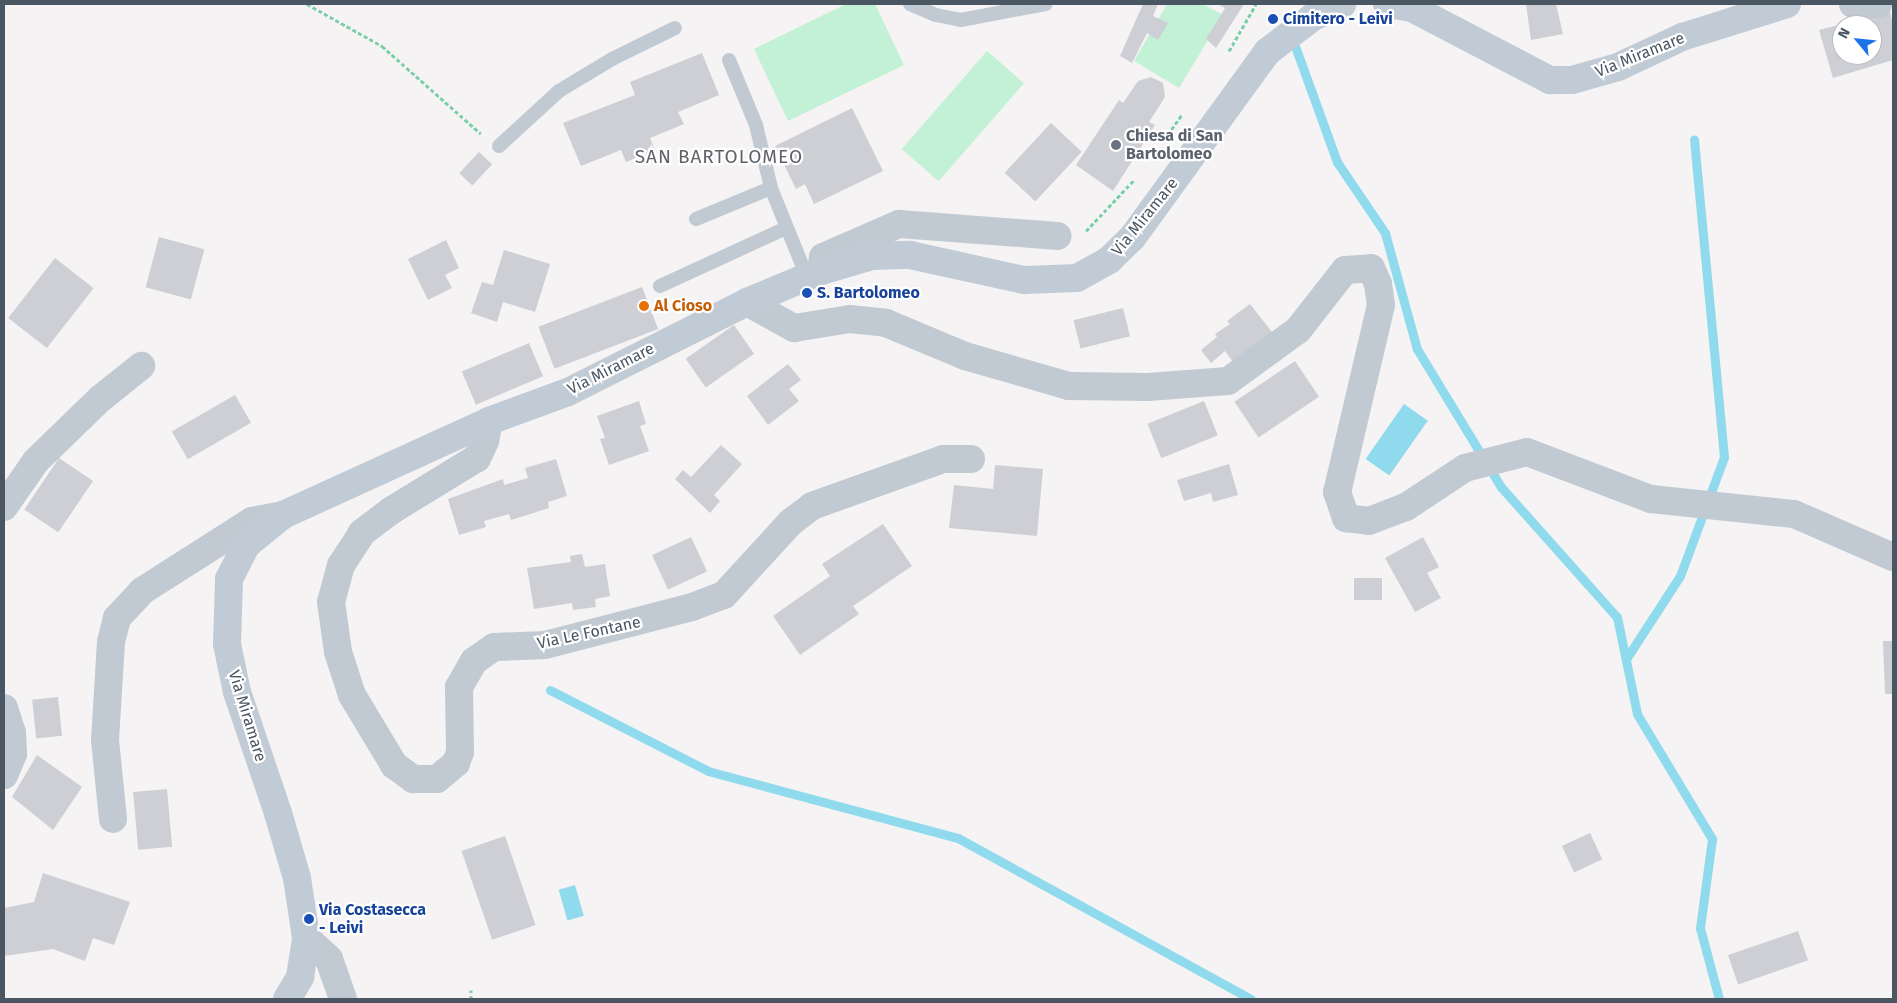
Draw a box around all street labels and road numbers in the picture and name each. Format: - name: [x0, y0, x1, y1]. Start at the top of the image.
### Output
- street label: Via Miramare: [1593, 28, 1687, 82]
- street label: Via Miramare: [1108, 174, 1182, 260]
- street label: Via Miramare: [565, 339, 657, 399]
- street label: Via Le Fontane: [535, 613, 643, 653]
- street label: Via Miramare: [224, 668, 270, 764]

